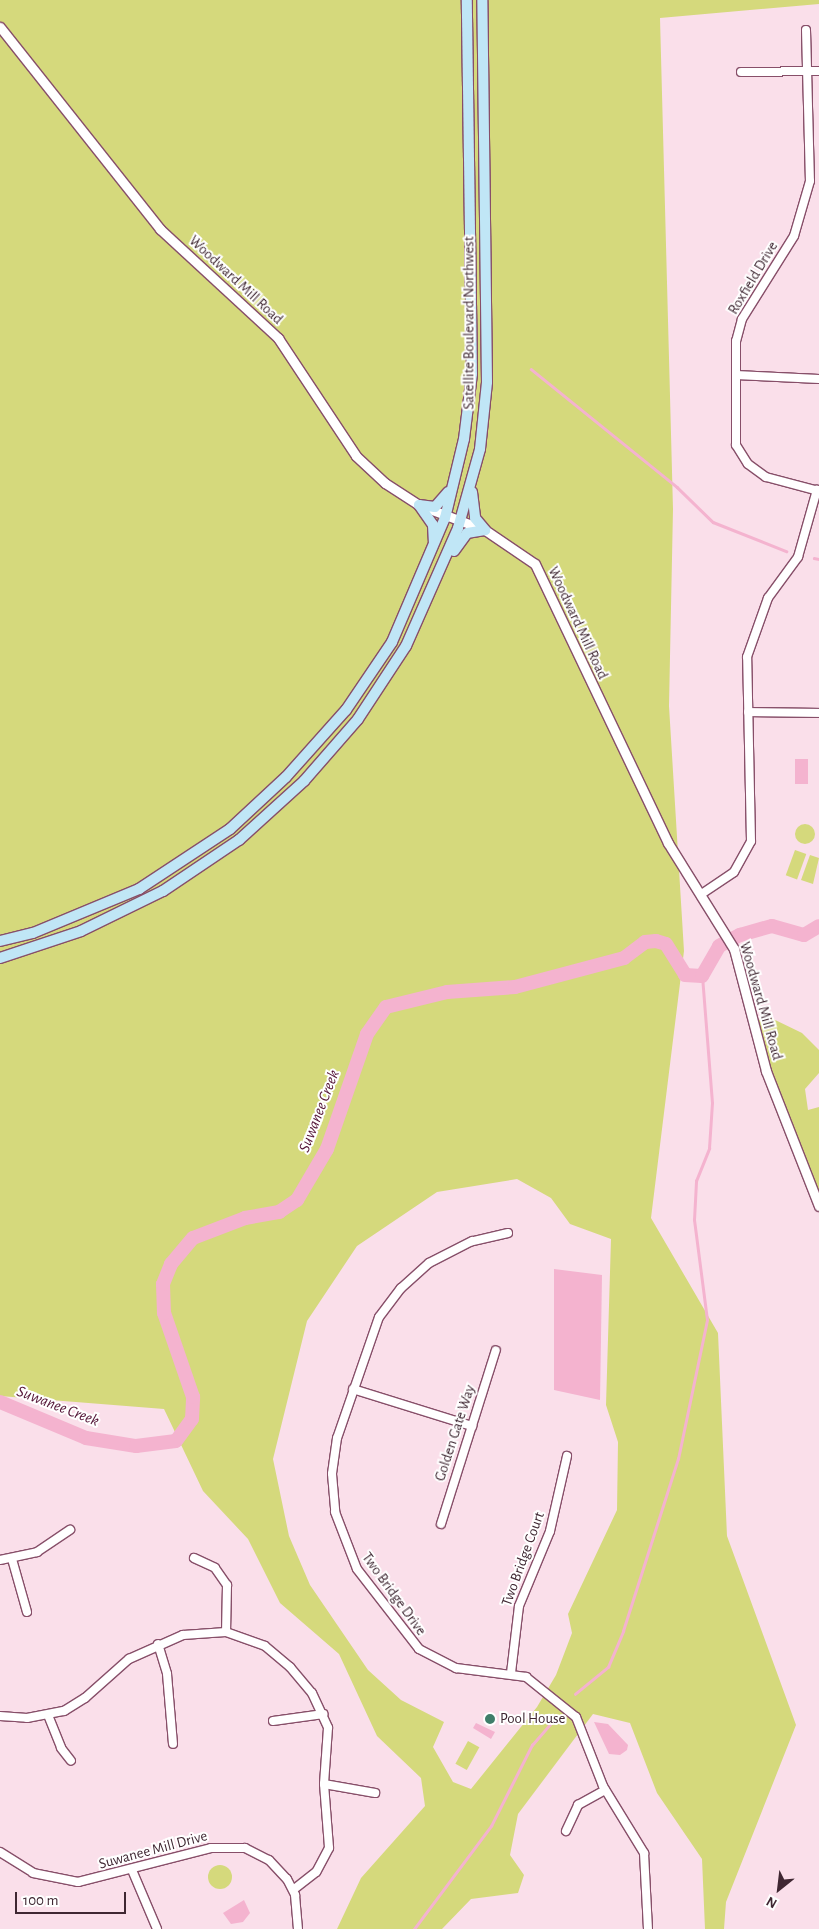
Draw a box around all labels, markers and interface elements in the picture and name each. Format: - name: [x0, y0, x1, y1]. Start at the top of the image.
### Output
- street label: Woodward Mill Road: [185, 232, 287, 328]
- street label: Satellite Boulevard Northwest: [460, 236, 478, 410]
- street label: Roxfield Drive: [724, 238, 782, 318]
- street label: Woodward Mill Road: [544, 564, 612, 682]
- street label: Woodward Mill Road: [736, 940, 786, 1062]
- water label: Suwanee Creek: [294, 1067, 344, 1155]
- water label: Suwanee Creek: [14, 1381, 102, 1431]
- street label: Golden Gate Way: [431, 1383, 479, 1483]
- street label: Two Bridge Court: [498, 1509, 548, 1609]
- street label: Two Bridge Drive: [358, 1549, 430, 1639]
- place label: Pool House: [500, 1710, 566, 1728]
- marker: Pool House: [484, 1713, 496, 1725]
- street label: Suwanee Mill Drive: [97, 1827, 209, 1873]
- north arrow: [754, 1864, 804, 1914]
- scale bar: [18, 1882, 129, 1914]
- text: 100 m: [23, 1893, 58, 1908]
- text: N: [764, 1894, 779, 1911]

